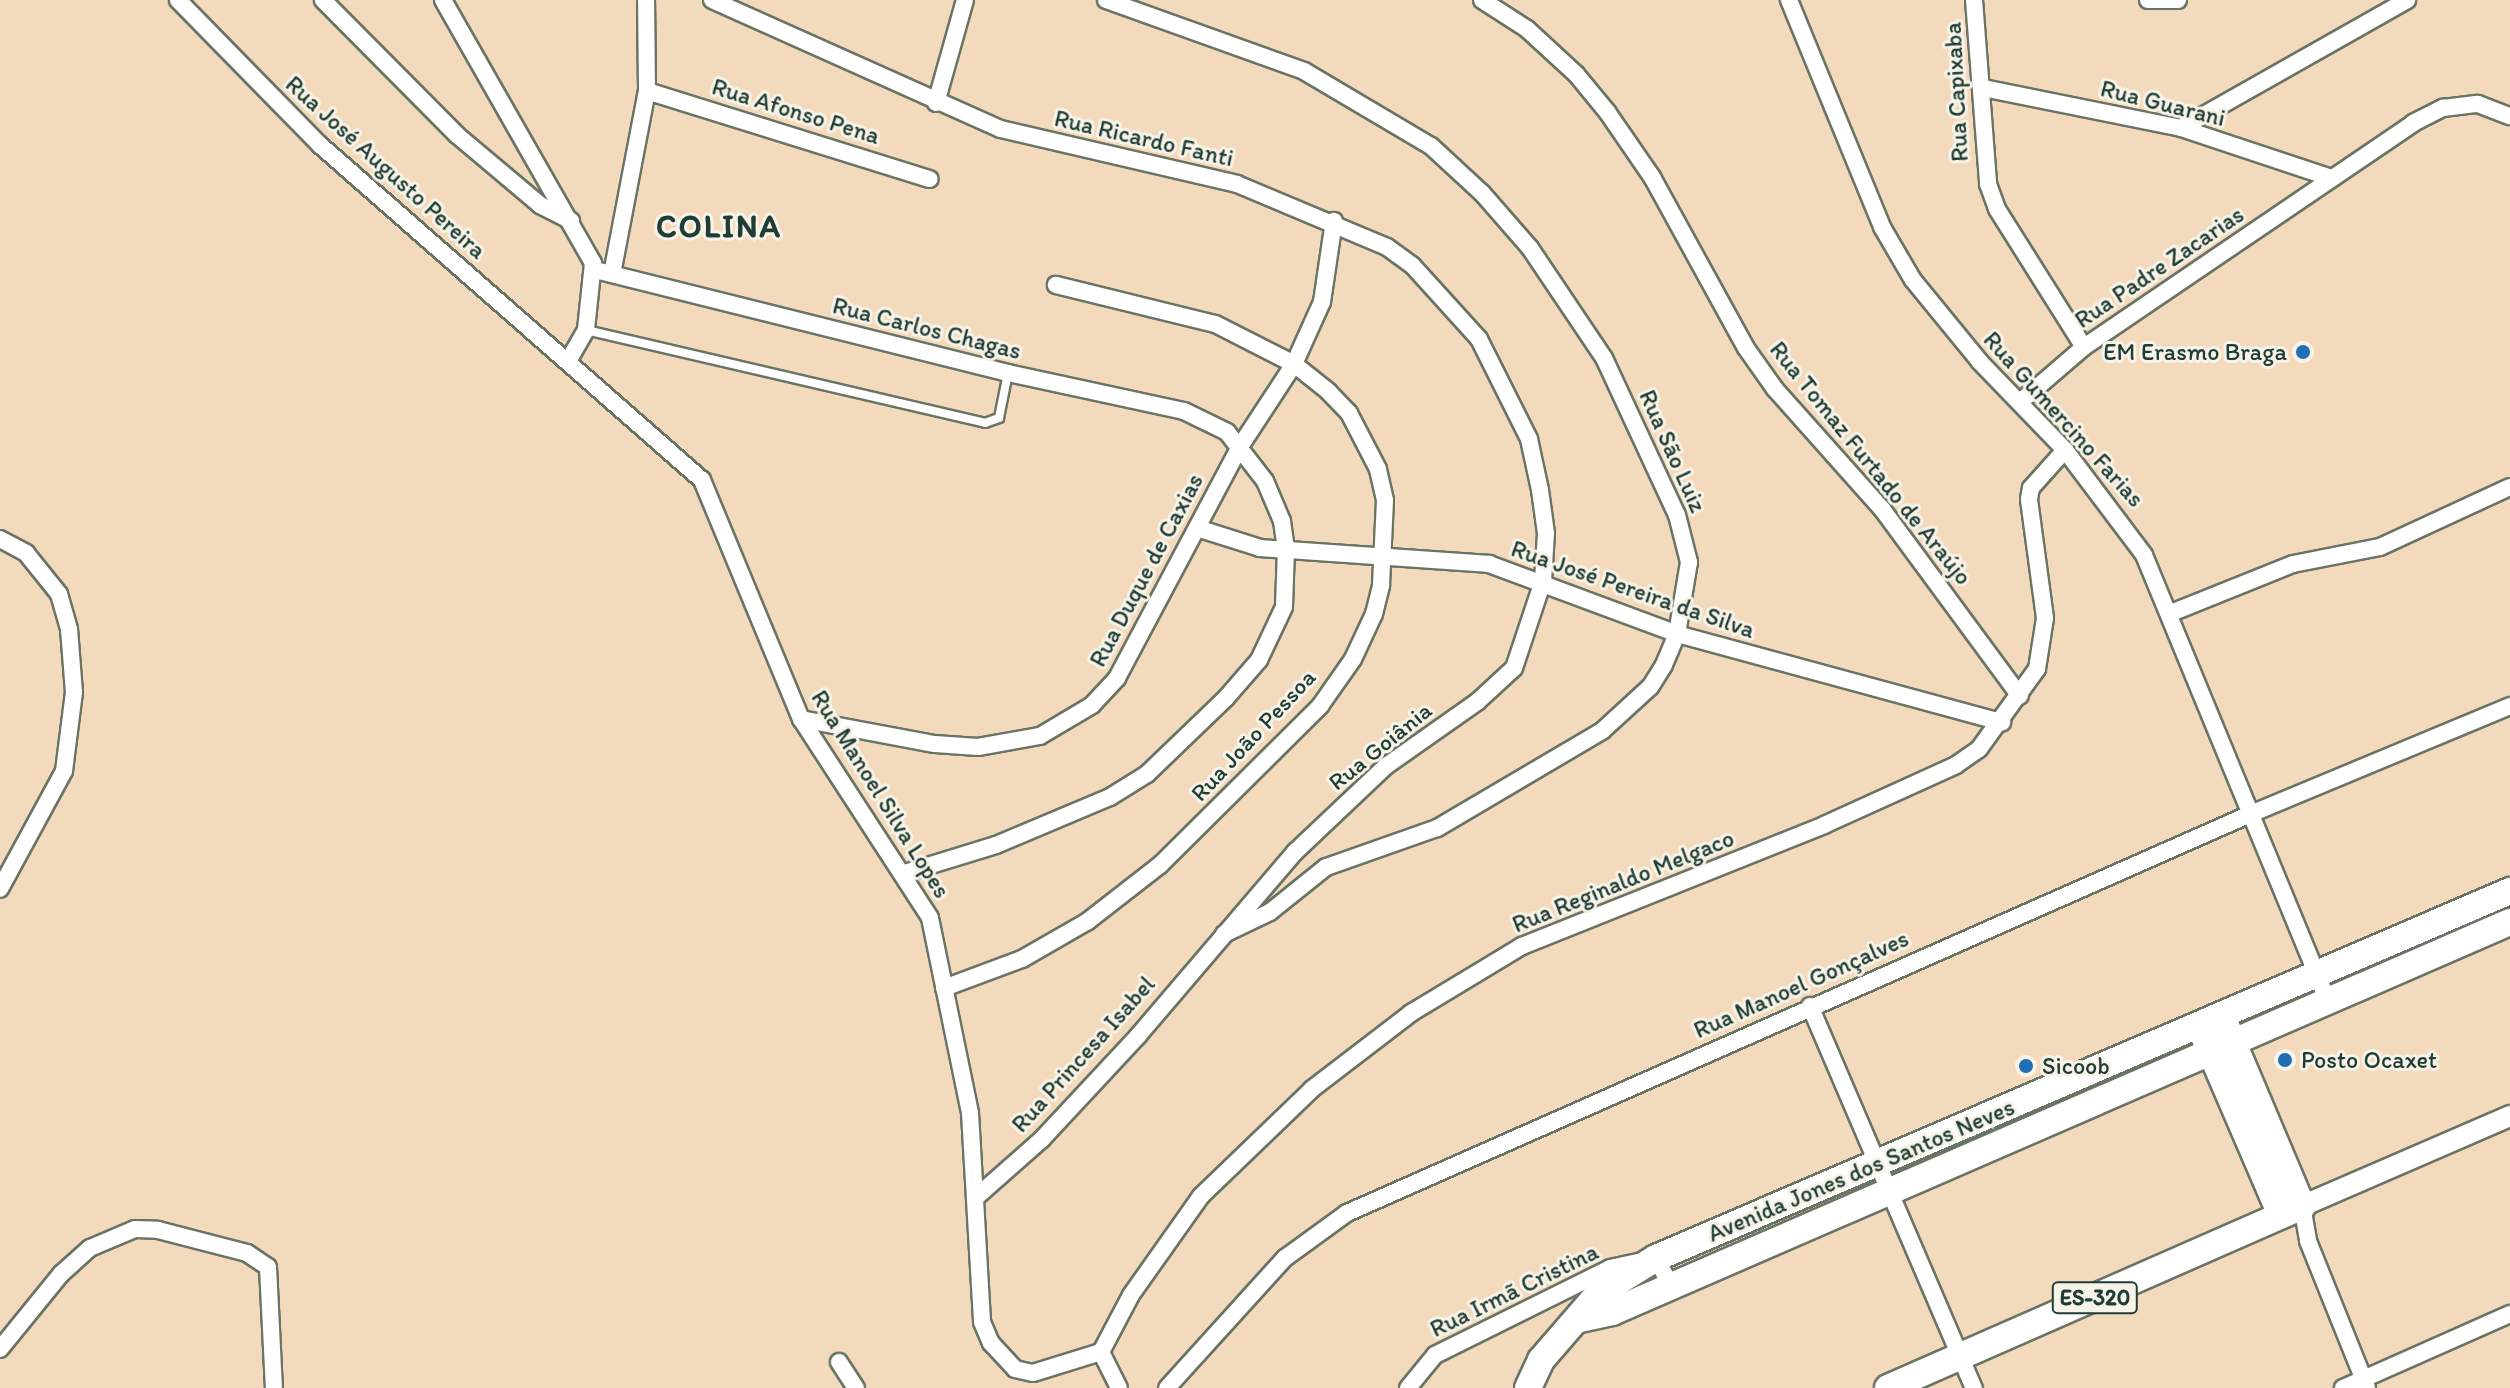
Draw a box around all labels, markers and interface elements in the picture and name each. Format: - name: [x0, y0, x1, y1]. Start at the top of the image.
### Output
- street label: Rua Capixaba: [1938, 21, 1974, 163]
- street label: Rua José Augusto Pereira: [280, 69, 492, 265]
- street label: Rua Afonso Pena: [709, 72, 883, 150]
- street label: Rua Guarani: [2098, 74, 2228, 132]
- street label: Rua Ricardo Fanti: [1053, 104, 1235, 172]
- street label: Rua Padre Zacarias: [2069, 200, 2249, 334]
- district label: COLINA: [658, 207, 780, 245]
- street label: Rua Carlos Chagas: [830, 291, 1024, 365]
- street label: Rua Gumercino Farias: [1977, 325, 2151, 513]
- street label: Rua Tomaz Furtado de Araújo: [1765, 337, 1977, 589]
- place label: EM Erasmo Braga: [2104, 338, 2287, 366]
- marker: EM Erasmo Braga: [2294, 343, 2312, 361]
- street label: Rua São Luiz: [1633, 385, 1713, 517]
- street label: Rua Duque de Caxias: [1083, 468, 1209, 672]
- street label: Rua José Pereira da Silva: [1508, 534, 1758, 644]
- street label: Rua João Pessoa: [1185, 663, 1321, 807]
- street label: Rua Manoel Silva Lopes: [805, 685, 957, 903]
- street label: Rua Goiânia: [1323, 696, 1437, 796]
- street label: Rua Reginaldo Melgaco: [1508, 823, 1738, 939]
- street label: Rua Manoel Gonçalves: [1689, 924, 1913, 1044]
- street label: Rua Princesa Isabel: [1005, 970, 1161, 1138]
- place label: Posto Ocaxet: [2301, 1046, 2436, 1074]
- marker: Posto Ocaxet: [2276, 1051, 2294, 1069]
- place label: Sicoob: [2042, 1052, 2110, 1080]
- marker: Sicoob: [2017, 1057, 2035, 1075]
- street label: Avenida Jones dos Santos Neves: [1703, 1092, 2019, 1248]
- street label: Rua Irmã Cristina: [1425, 1237, 1603, 1343]
- road number: ES-320: [2051, 1280, 2139, 1316]

